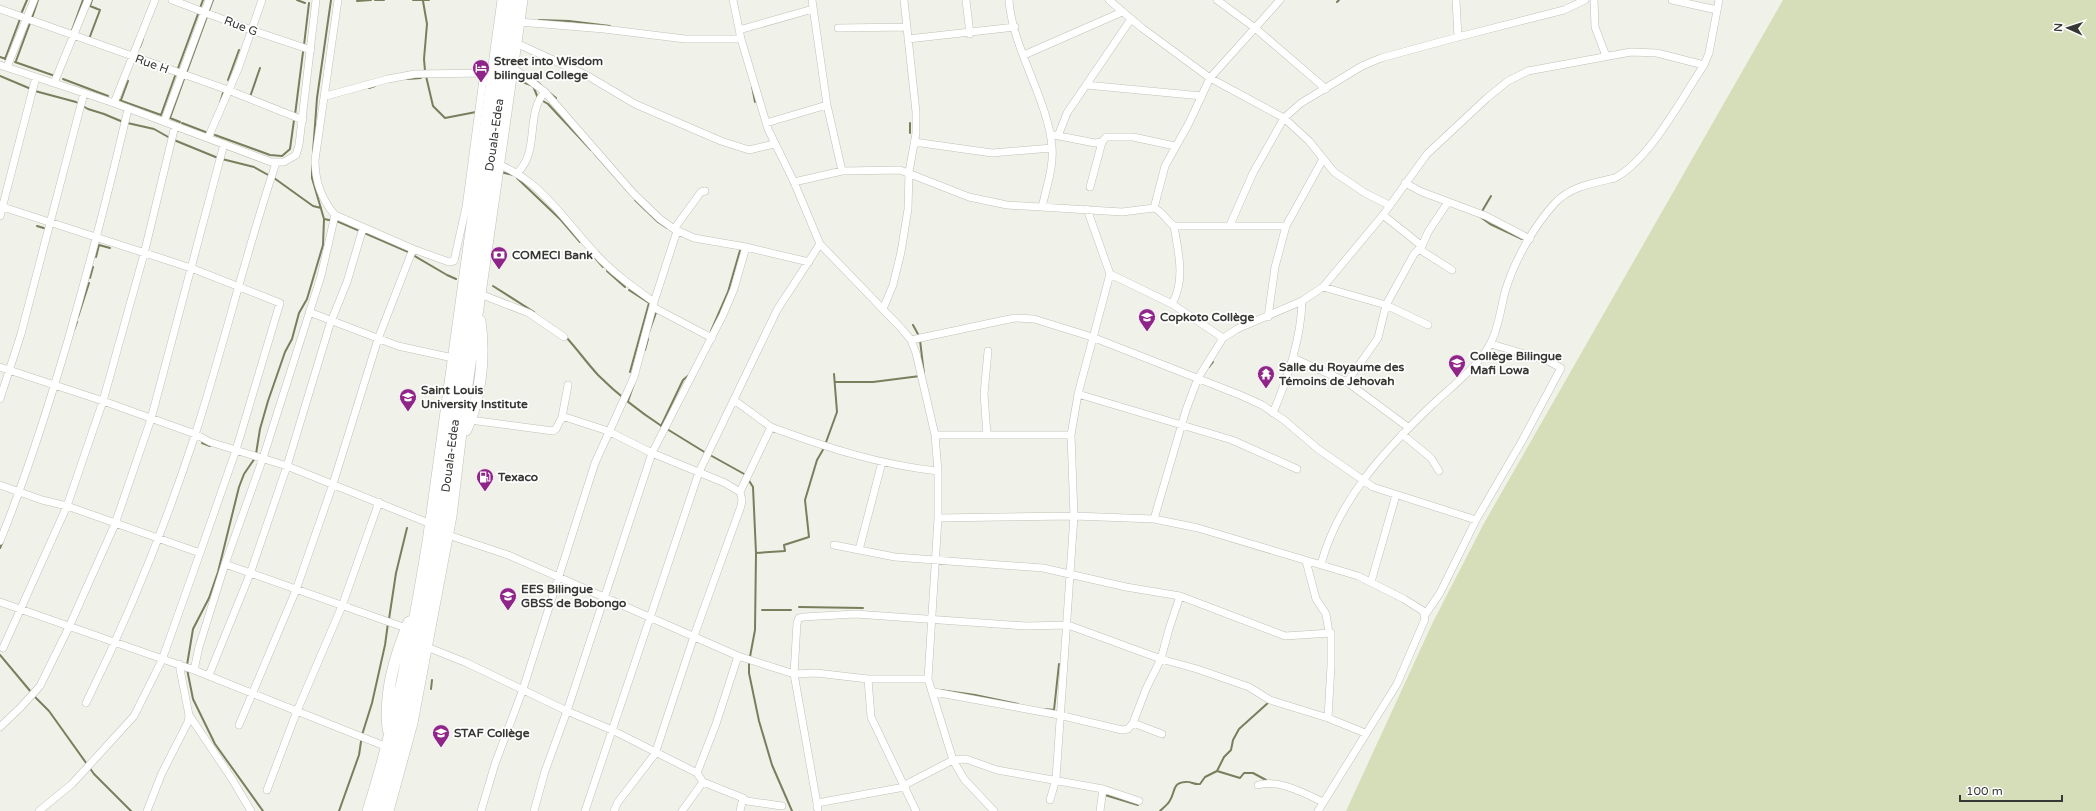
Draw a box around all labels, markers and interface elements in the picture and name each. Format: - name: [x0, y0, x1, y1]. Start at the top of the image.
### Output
- north arrow: [2048, 8, 2088, 48]
- street label: Rue G: [222, 13, 260, 39]
- text: N: [2052, 23, 2065, 32]
- street label: Rue H: [133, 51, 171, 77]
- place label: Street into Wisdom bilingual College: [494, 54, 603, 83]
- hotel icon: Street into Wisdom bilingual College: [471, 58, 491, 83]
- street label: Douala-Edea: [482, 97, 506, 172]
- bank icon: COMECI Bank: [489, 245, 509, 270]
- place label: COMECI Bank: [512, 248, 593, 262]
- school or university icon: Copkoto Collège: [1137, 307, 1157, 332]
- place label: Copkoto Collège: [1160, 310, 1254, 325]
- place label: Collège Bilingue Mafi Lowa: [1470, 349, 1562, 377]
- school or university icon: Collège Bilingue Mafi Lowa: [1447, 353, 1467, 378]
- place label: Salle du Royaume des Témoins de Jehovah: [1278, 360, 1404, 388]
- temple icon: Salle du Royaume des Témoins de Jehovah: [1256, 364, 1276, 389]
- place label: Saint Louis University Institute: [421, 383, 528, 412]
- school or university icon: Saint Louis University Institute: [398, 387, 418, 412]
- street label: Douala-Edea: [438, 418, 462, 493]
- fuel station icon: Texaco: [475, 467, 495, 492]
- place label: Texaco: [497, 470, 538, 484]
- place label: EES Bilingue GBSS de Bobongo: [521, 582, 626, 611]
- school or university icon: EES Bilingue GBSS de Bobongo: [498, 586, 518, 611]
- school or university icon: STAF Collège: [431, 723, 451, 748]
- place label: STAF Collège: [454, 726, 530, 741]
- scale bar: [1960, 777, 2062, 803]
- text: 100 m: [1966, 784, 2003, 798]

